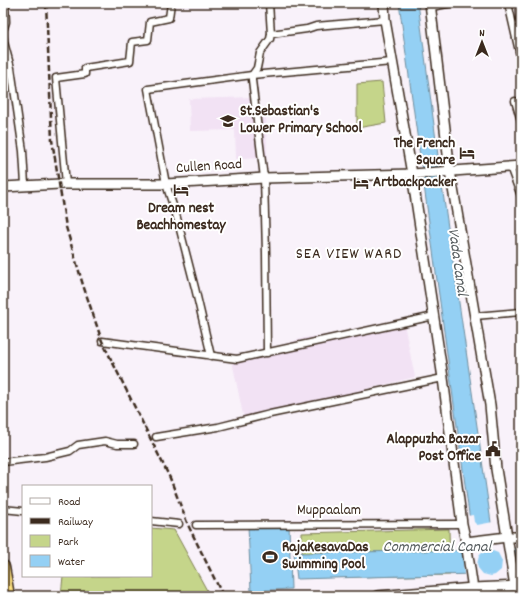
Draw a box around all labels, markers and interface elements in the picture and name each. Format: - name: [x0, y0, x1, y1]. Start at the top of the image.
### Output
- north arrow: [462, 22, 502, 62]
- text: N: [479, 26, 485, 42]
- place label: St.Sebastian's Lower Primary School: [240, 101, 362, 140]
- school or university icon: St.Sebastian's Lower Primary School: [219, 112, 237, 130]
- place label: The French Square: [393, 133, 455, 172]
- hotel icon: The French Square: [458, 144, 476, 162]
- street label: Cullen Road: [175, 154, 243, 180]
- place label: Artbackpacker: [373, 172, 457, 194]
- hotel icon: Artbackpacker: [352, 174, 370, 192]
- hotel icon: Dream nest Beachhomestay: [172, 181, 190, 199]
- place label: Dream nest Beachhomestay: [136, 198, 226, 237]
- water label: Vada Canal: [441, 227, 473, 298]
- district label: SEA VIEW WARD: [296, 243, 402, 266]
- place label: Alappuzha Bazar Post Office: [386, 429, 481, 468]
- public building icon: Alappuzha Bazar Post Office: [484, 440, 502, 458]
- legend: [22, 485, 152, 577]
- text: Road: [58, 494, 80, 511]
- street label: Muppaalam: [297, 500, 361, 522]
- text: Railway: [58, 514, 94, 531]
- text: Park: [58, 534, 79, 551]
- water label: Commercial Canal: [383, 536, 492, 559]
- place label: RajaKesavaDas Swimming Pool: [282, 537, 369, 576]
- sports icon: RajaKesavaDas Swimming Pool: [261, 548, 279, 566]
- text: Water: [58, 554, 85, 571]

